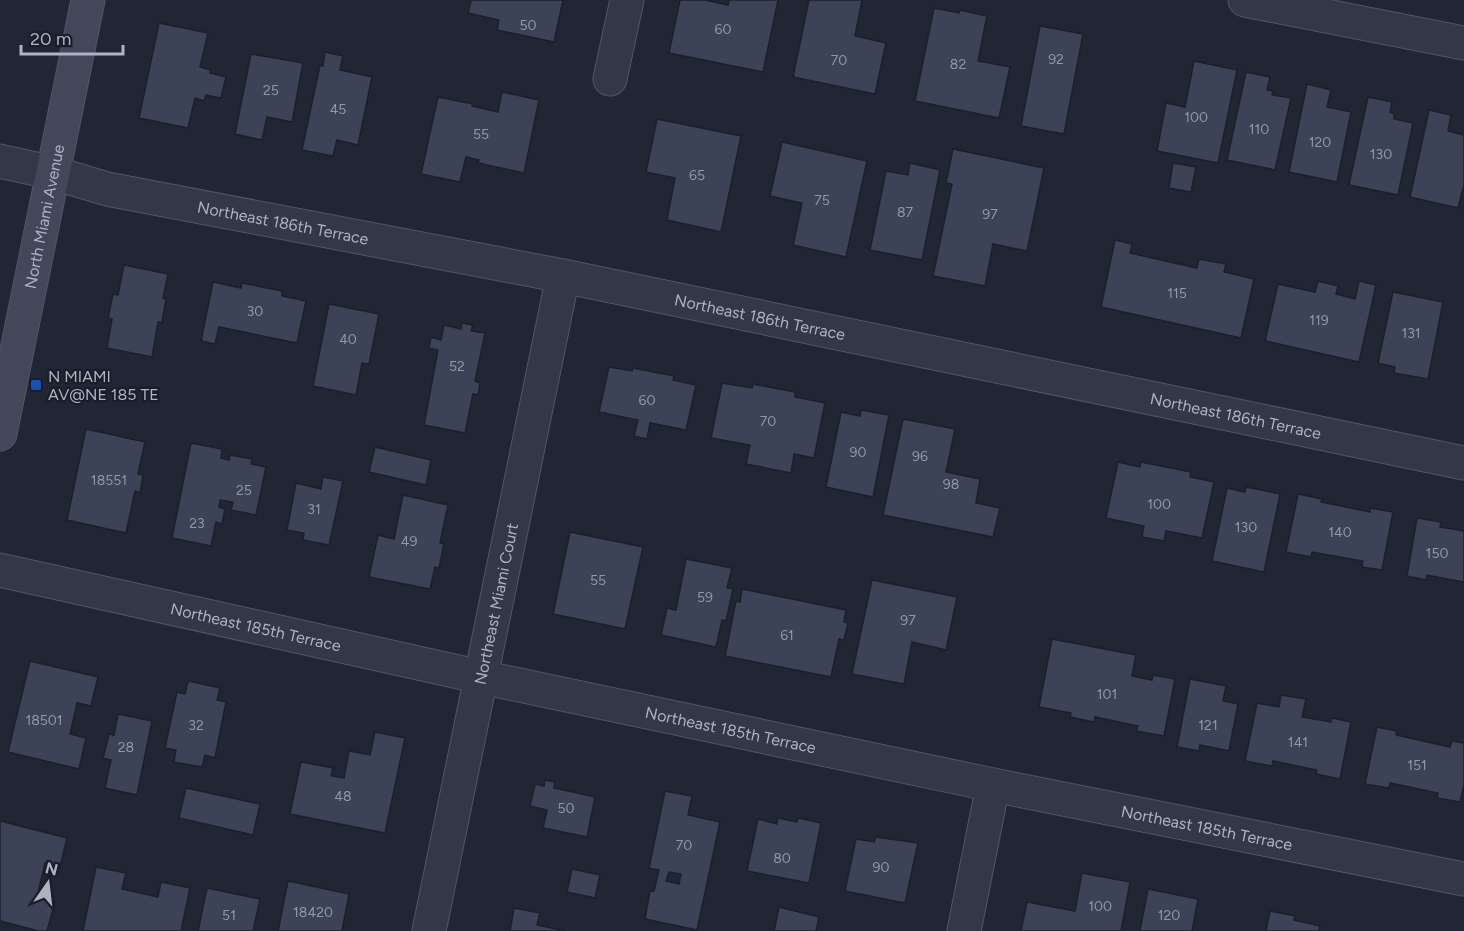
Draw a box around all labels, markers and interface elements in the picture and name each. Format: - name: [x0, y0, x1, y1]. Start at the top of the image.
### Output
- house number: 50: [519, 17, 537, 34]
- scale bar: [21, 18, 123, 56]
- house number: 60: [715, 21, 731, 38]
- text: 20 m: [30, 28, 71, 50]
- house number: 92: [1048, 51, 1064, 68]
- house number: 70: [831, 52, 847, 69]
- house number: 82: [950, 56, 966, 73]
- house number: 25: [263, 82, 279, 99]
- house number: 45: [330, 101, 346, 118]
- house number: 100: [1184, 109, 1208, 126]
- house number: 110: [1249, 121, 1269, 138]
- house number: 55: [473, 126, 489, 143]
- house number: 120: [1309, 134, 1331, 151]
- street label: North Miami Avenue: [21, 142, 69, 290]
- house number: 130: [1370, 146, 1392, 163]
- house number: 65: [689, 167, 705, 184]
- house number: 75: [814, 192, 830, 209]
- street label: Northeast 186th Terrace: [196, 197, 371, 249]
- house number: 87: [897, 204, 914, 221]
- house number: 97: [982, 206, 998, 223]
- house number: 115: [1167, 285, 1187, 302]
- street label: Northeast 186th Terrace: [673, 290, 847, 344]
- house number: 30: [247, 303, 263, 320]
- house number: 119: [1309, 312, 1329, 329]
- house number: 131: [1401, 325, 1421, 342]
- house number: 40: [339, 331, 357, 348]
- house number: 52: [449, 358, 465, 375]
- place label: N MIAMI AV@NE 185 TE: [48, 367, 159, 404]
- marker: N MIAMI AV@NE 185 TE: [29, 378, 43, 392]
- street label: Northeast 186th Terrace: [1149, 389, 1323, 443]
- house number: 60: [639, 392, 655, 409]
- house number: 70: [760, 413, 776, 430]
- house number: 90: [850, 444, 866, 461]
- house number: 96: [912, 448, 928, 465]
- house number: 18551: [91, 472, 127, 489]
- house number: 98: [943, 476, 959, 493]
- house number: 25: [236, 482, 252, 499]
- house number: 100: [1147, 496, 1171, 513]
- house number: 31: [307, 501, 321, 518]
- house number: 23: [189, 515, 205, 532]
- house number: 130: [1235, 519, 1257, 536]
- street label: Northeast Miami Court: [471, 521, 522, 686]
- house number: 140: [1328, 524, 1352, 541]
- house number: 49: [401, 533, 417, 550]
- house number: 150: [1426, 545, 1448, 562]
- house number: 55: [590, 572, 606, 589]
- house number: 59: [697, 589, 713, 606]
- street label: Northeast 185th Terrace: [169, 599, 343, 656]
- house number: 97: [900, 612, 916, 629]
- house number: 61: [780, 627, 794, 644]
- house number: 101: [1097, 686, 1117, 703]
- street label: Northeast 185th Terrace: [643, 703, 818, 757]
- house number: 18501: [25, 712, 63, 729]
- house number: 32: [188, 717, 204, 734]
- house number: 121: [1198, 717, 1218, 734]
- house number: 141: [1288, 734, 1308, 751]
- house number: 28: [118, 739, 134, 756]
- house number: 151: [1407, 757, 1427, 774]
- house number: 48: [334, 788, 352, 805]
- house number: 50: [557, 800, 575, 817]
- street label: Northeast 185th Terrace: [1119, 802, 1294, 855]
- house number: 70: [676, 837, 692, 854]
- house number: 80: [773, 850, 791, 867]
- north arrow: [18, 853, 78, 913]
- text: N: [43, 858, 60, 880]
- house number: 90: [873, 859, 889, 876]
- house number: 100: [1088, 898, 1112, 915]
- house number: 18420: [293, 904, 333, 921]
- house number: 51: [222, 907, 236, 924]
- house number: 120: [1158, 907, 1180, 924]

